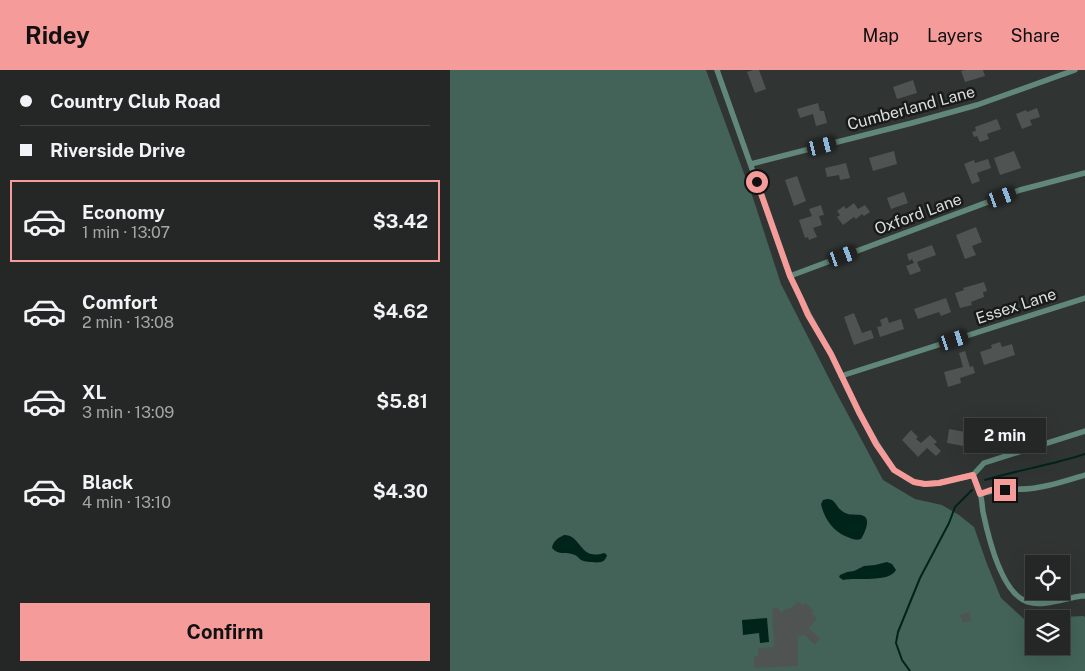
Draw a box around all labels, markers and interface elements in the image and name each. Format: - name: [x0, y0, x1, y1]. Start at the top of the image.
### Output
- text: Ridey: [25, 21, 90, 49]
- text: Map: [863, 25, 899, 46]
- text: Layers: [927, 25, 983, 46]
- text: Share: [1011, 25, 1060, 46]
- street label: Cumberland Lane: [845, 82, 977, 134]
- text: Country Club Road: [50, 90, 221, 112]
- car: [805, 135, 838, 157]
- text: Riverside Drive: [50, 139, 186, 161]
- route start: [746, 171, 768, 193]
- car: [985, 185, 1018, 209]
- street label: Oxford Lane: [872, 189, 964, 239]
- icon: car: [22, 199, 67, 244]
- text: Economy: [82, 201, 165, 223]
- text: $3.42: [373, 210, 428, 232]
- text: 1 min · 13:07: [82, 223, 170, 242]
- car: [826, 244, 859, 268]
- street label: Essex Lane: [973, 284, 1059, 328]
- icon: car: [22, 289, 67, 334]
- text: Comfort: [82, 291, 158, 313]
- text: $4.62: [373, 300, 428, 322]
- text: 2 min · 13:08: [82, 313, 174, 332]
- car: [937, 328, 970, 352]
- icon: car: [22, 379, 67, 424]
- text: XL: [82, 381, 107, 403]
- text: $5.81: [376, 390, 428, 412]
- text: 3 min · 13:09: [82, 403, 174, 422]
- callout: 2 min: [964, 418, 1046, 452]
- text: 2 min: [984, 426, 1026, 445]
- icon: car: [22, 469, 67, 514]
- text: Black: [82, 471, 133, 493]
- route end: [994, 479, 1016, 501]
- text: $4.30: [373, 480, 428, 502]
- text: 4 min · 13:10: [82, 493, 171, 512]
- map controls: [1025, 555, 1070, 655]
- button: locate: [1025, 555, 1070, 600]
- button: Confirm: [20, 603, 430, 661]
- button: layers: [1025, 610, 1070, 655]

